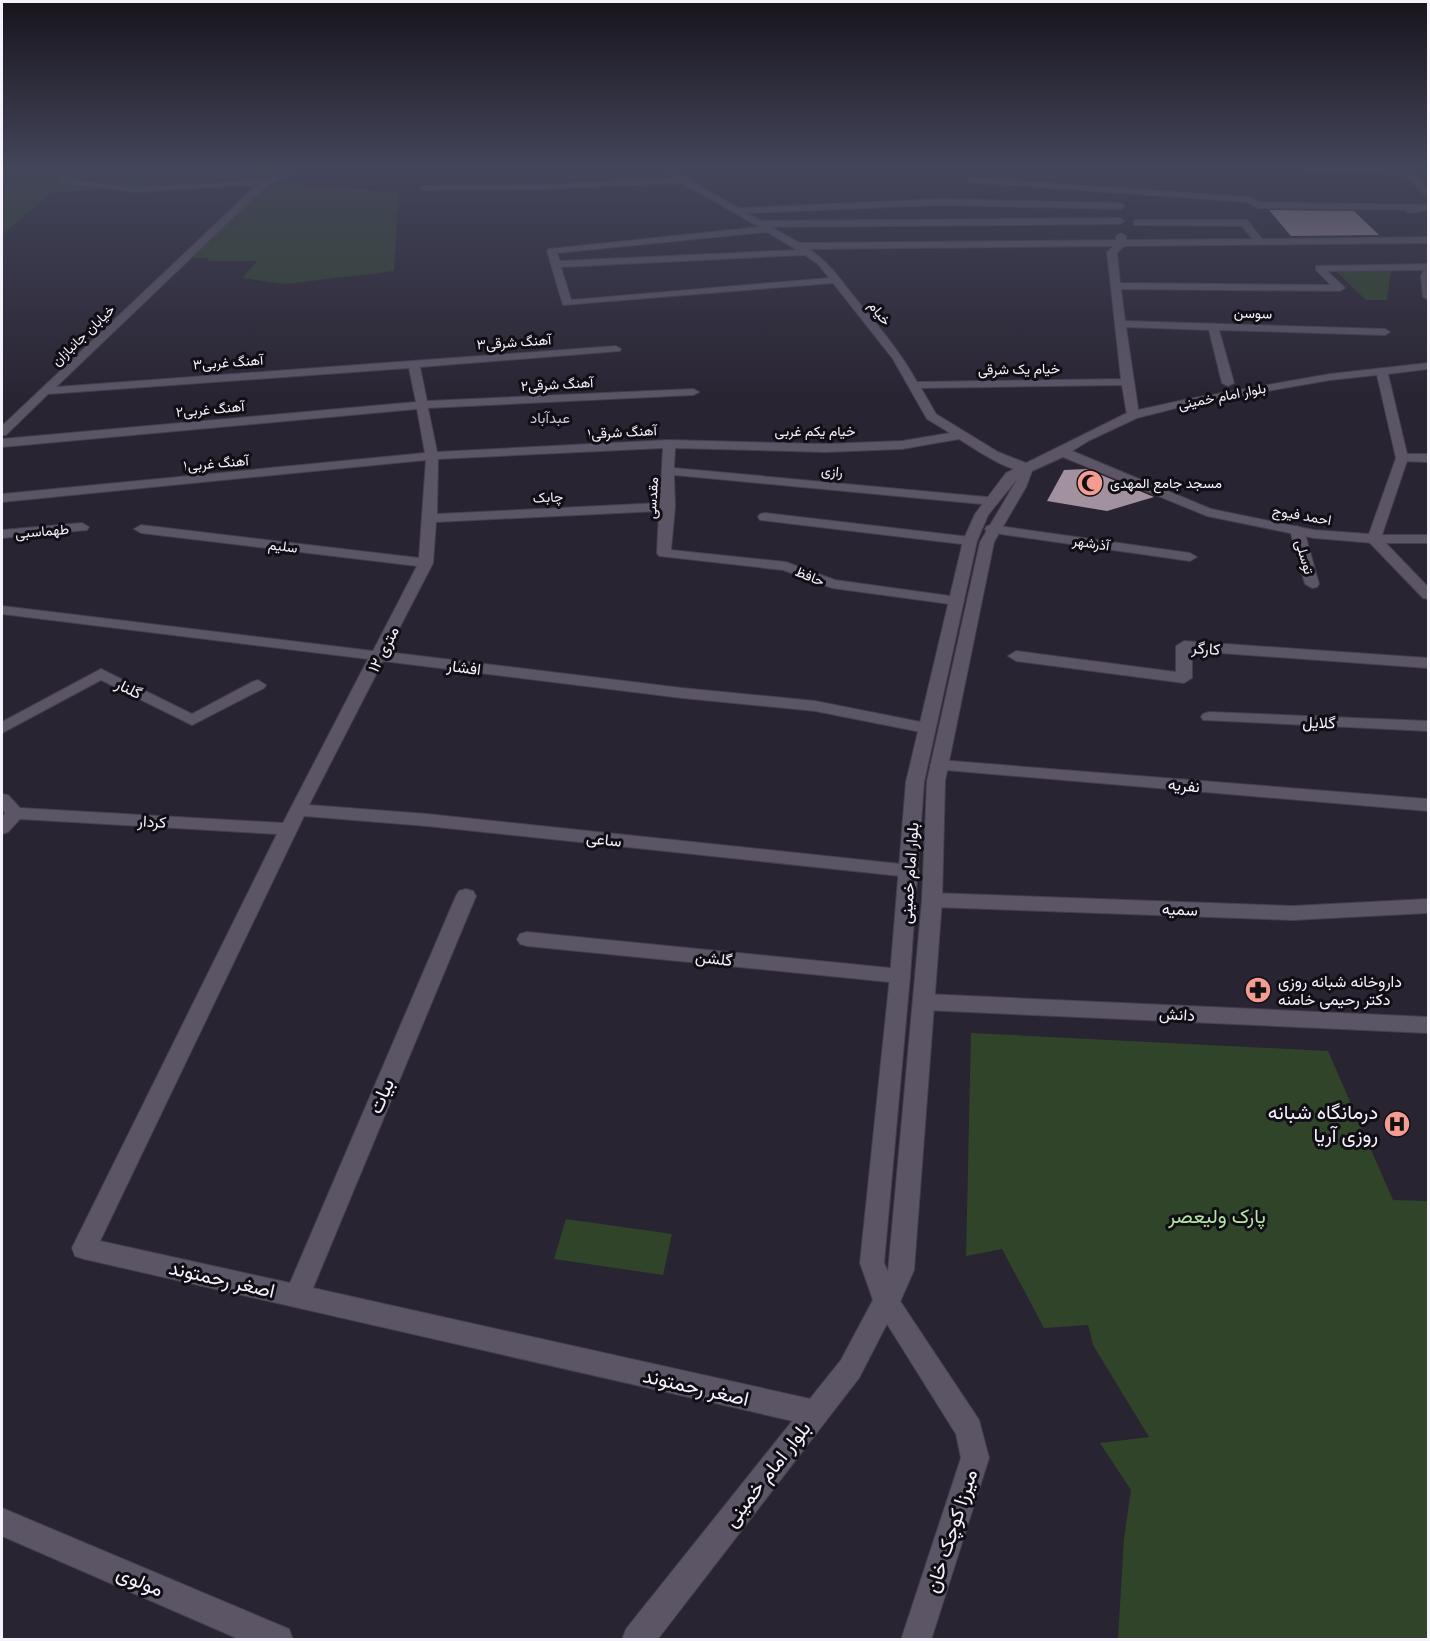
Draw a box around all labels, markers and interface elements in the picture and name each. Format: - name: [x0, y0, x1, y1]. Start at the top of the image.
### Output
- street label: خیام: [865, 298, 895, 329]
- street label: خیابان جانبازان: [48, 301, 118, 370]
- street label: سوسن: [1233, 304, 1272, 323]
- street label: آهنگ شرقی۳: [476, 331, 554, 354]
- street label: آهنگ غربی۳: [192, 351, 266, 373]
- street label: خیام یک شرقی: [978, 360, 1060, 379]
- street label: آهنگ شرقی۲: [520, 374, 596, 395]
- street label: بلوار امام خمینی: [1177, 380, 1267, 413]
- street label: آهنگ غربی۲: [175, 398, 247, 421]
- district label: عبدآباد: [530, 409, 570, 427]
- street label: آهنگ شرقی۱: [587, 422, 659, 443]
- street label: خیام یکم غربی: [775, 423, 855, 440]
- street label: آهنگ غربی۱: [183, 452, 251, 475]
- street label: رازی: [820, 462, 844, 481]
- mosque icon: مسجد جامع المهدی: [1075, 468, 1105, 498]
- place label: مسجد جامع المهدی: [1110, 475, 1222, 494]
- street label: مقدسی: [643, 477, 662, 519]
- street label: چابک: [532, 488, 564, 508]
- street label: احمد فیوج: [1271, 502, 1333, 531]
- street label: طهماسبی: [14, 521, 70, 542]
- street label: آذرشهر: [1070, 532, 1112, 555]
- street label: سلیم: [267, 536, 299, 557]
- street label: توسلی: [1292, 538, 1318, 576]
- street label: حافظ: [793, 563, 827, 589]
- street label: ۱۲ متری: [364, 623, 404, 676]
- street label: کارگر: [1190, 638, 1221, 660]
- street label: افشار: [445, 656, 482, 680]
- street label: گلنار: [111, 673, 145, 704]
- street label: گلایل: [1302, 712, 1336, 734]
- street label: نفریه: [1167, 775, 1201, 797]
- street label: کردار: [136, 811, 167, 833]
- street label: بلوار امام خمینی: [896, 822, 924, 924]
- street label: ساعی: [585, 828, 623, 852]
- street label: سمیه: [1162, 899, 1198, 920]
- street label: گلشن: [694, 947, 733, 971]
- place label: داروخانه شبانه روزی دکتر رحیمی خامنه: [1278, 972, 1402, 1010]
- pharmacy icon: داروخانه شبانه روزی دکتر رحیمی خامنه: [1243, 975, 1273, 1005]
- street label: دانش: [1159, 1004, 1195, 1026]
- street label: بیات: [363, 1075, 399, 1117]
- place label: درمانگاه شبانه روزی آریا: [1268, 1100, 1378, 1148]
- hospital icon: درمانگاه شبانه روزی آریا: [1382, 1109, 1412, 1139]
- park label: پارک ولیعصر: [1167, 1204, 1266, 1230]
- street label: اصغر رحمتوند: [166, 1255, 277, 1304]
- street label: اصغر رحمتوند: [640, 1363, 751, 1412]
- street label: بلوار امام خمینی: [718, 1417, 816, 1532]
- street label: میرزا کوچک خان: [920, 1466, 984, 1596]
- street label: مولوی: [113, 1561, 167, 1602]

